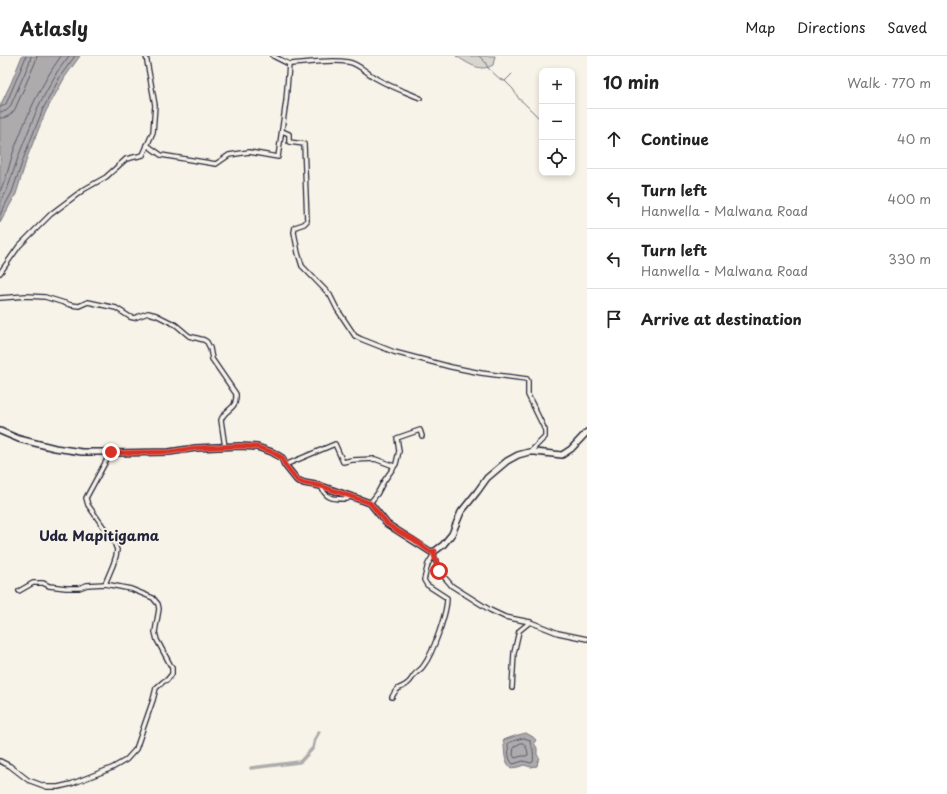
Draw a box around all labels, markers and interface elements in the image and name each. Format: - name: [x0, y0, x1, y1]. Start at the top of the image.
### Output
- text: Atlasly: [20, 14, 88, 42]
- text: Map: [745, 17, 775, 38]
- text: Directions: [797, 17, 865, 38]
- text: Saved: [887, 17, 927, 38]
- map controls: [539, 68, 575, 176]
- button: +: [539, 68, 575, 104]
- text: 10 min: [603, 69, 659, 95]
- text: Walk · 770 m: [847, 73, 931, 92]
- button: −: [539, 104, 575, 140]
- text: Continue: [641, 127, 709, 150]
- icon: ahead: [603, 128, 625, 150]
- text: 40 m: [897, 129, 931, 148]
- button: locate: [539, 140, 575, 176]
- text: Turn left: [641, 178, 707, 201]
- icon: left: [603, 188, 625, 210]
- text: 400 m: [888, 189, 931, 208]
- text: Hanwella - Malwana Road: [641, 201, 808, 220]
- text: Turn left: [641, 238, 707, 261]
- icon: left: [603, 248, 625, 270]
- text: 330 m: [888, 249, 931, 268]
- text: Hanwella - Malwana Road: [641, 261, 808, 280]
- text: Arrive at destination: [641, 307, 802, 330]
- icon: arrive: [603, 308, 625, 330]
- route end: [102, 443, 120, 461]
- district label: Uda Mapitigama: [39, 525, 160, 546]
- route start: [430, 562, 448, 580]

